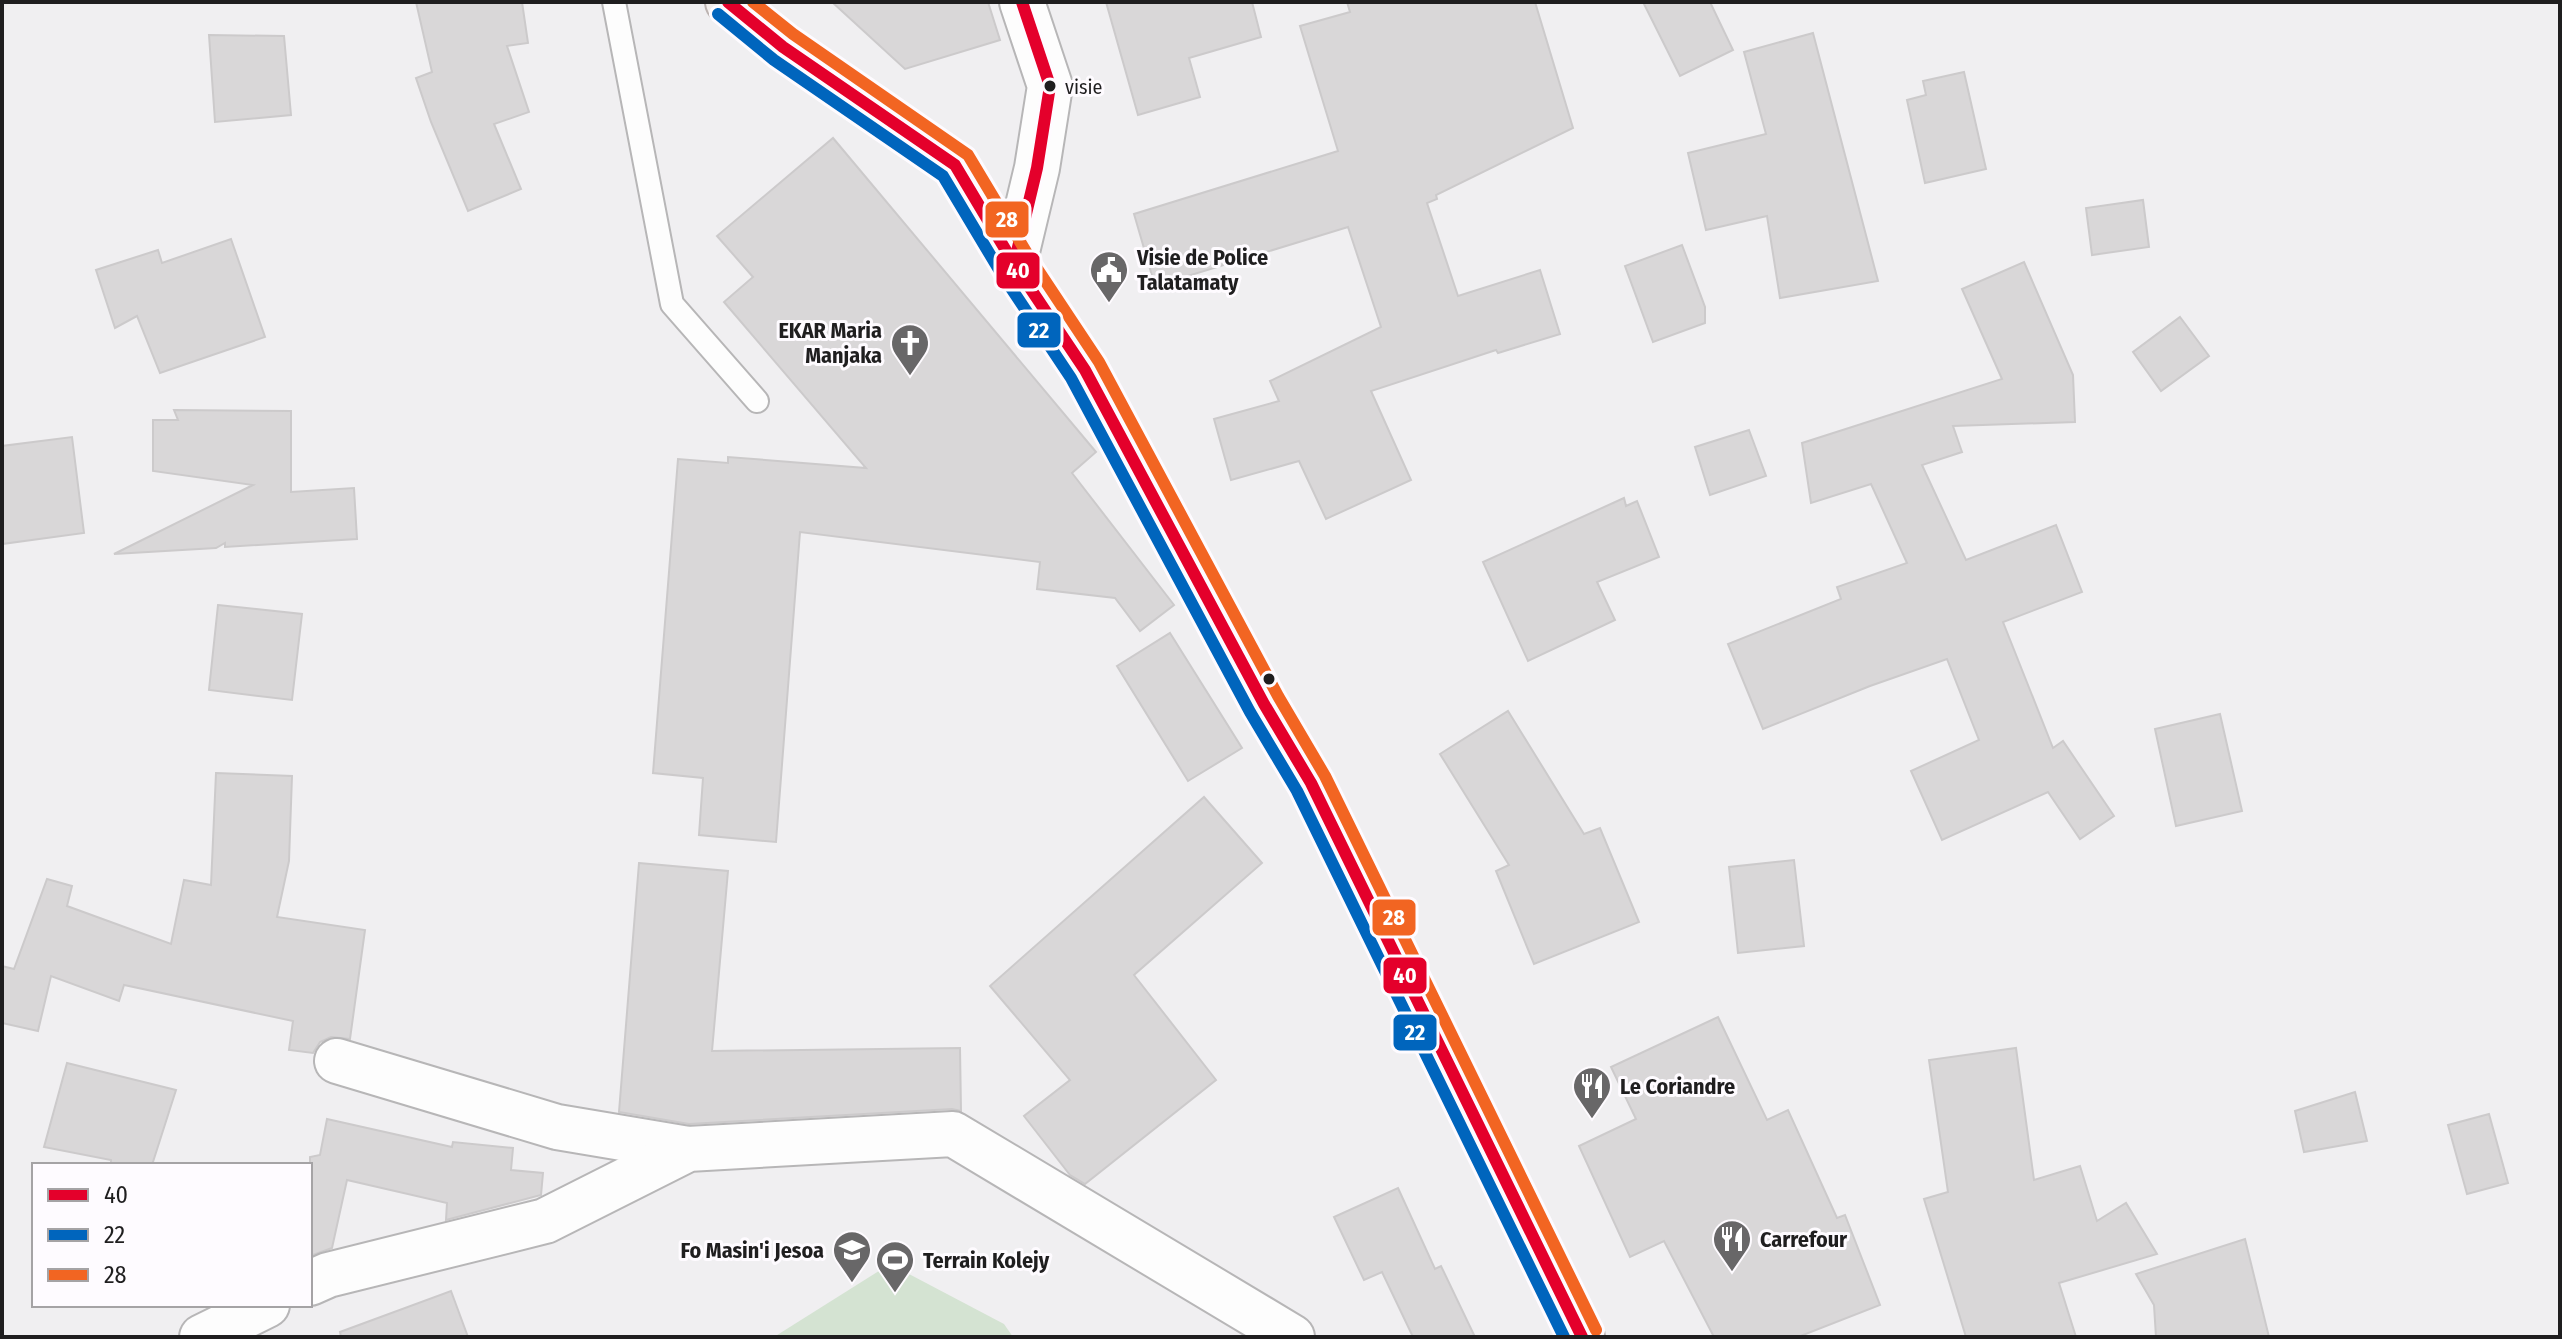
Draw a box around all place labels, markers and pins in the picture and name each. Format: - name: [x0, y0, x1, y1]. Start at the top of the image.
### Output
- place label: visie: [1065, 75, 1102, 99]
- marker: visie: [1042, 78, 1058, 94]
- place label: Visie de Police Talatamaty: [1136, 244, 1268, 296]
- public building icon: Visie de Police Talatamaty: [1088, 249, 1130, 304]
- place label: EKAR Maria Manjaka: [778, 317, 882, 369]
- church icon: EKAR Maria Manjaka: [889, 322, 931, 377]
- unlabelled marker: [1261, 671, 1277, 687]
- restaurant icon: Le Coriandre: [1571, 1065, 1613, 1120]
- place label: Le Coriandre: [1620, 1073, 1735, 1100]
- restaurant icon: Carrefour: [1711, 1218, 1753, 1273]
- place label: Carrefour: [1760, 1226, 1848, 1253]
- school or university icon: Fo Masin'i Jesoa: [831, 1229, 873, 1284]
- place label: Fo Masin'i Jesoa: [681, 1237, 824, 1264]
- sports icon: Terrain Kolejy: [874, 1239, 916, 1294]
- place label: Terrain Kolejy: [923, 1247, 1050, 1274]

